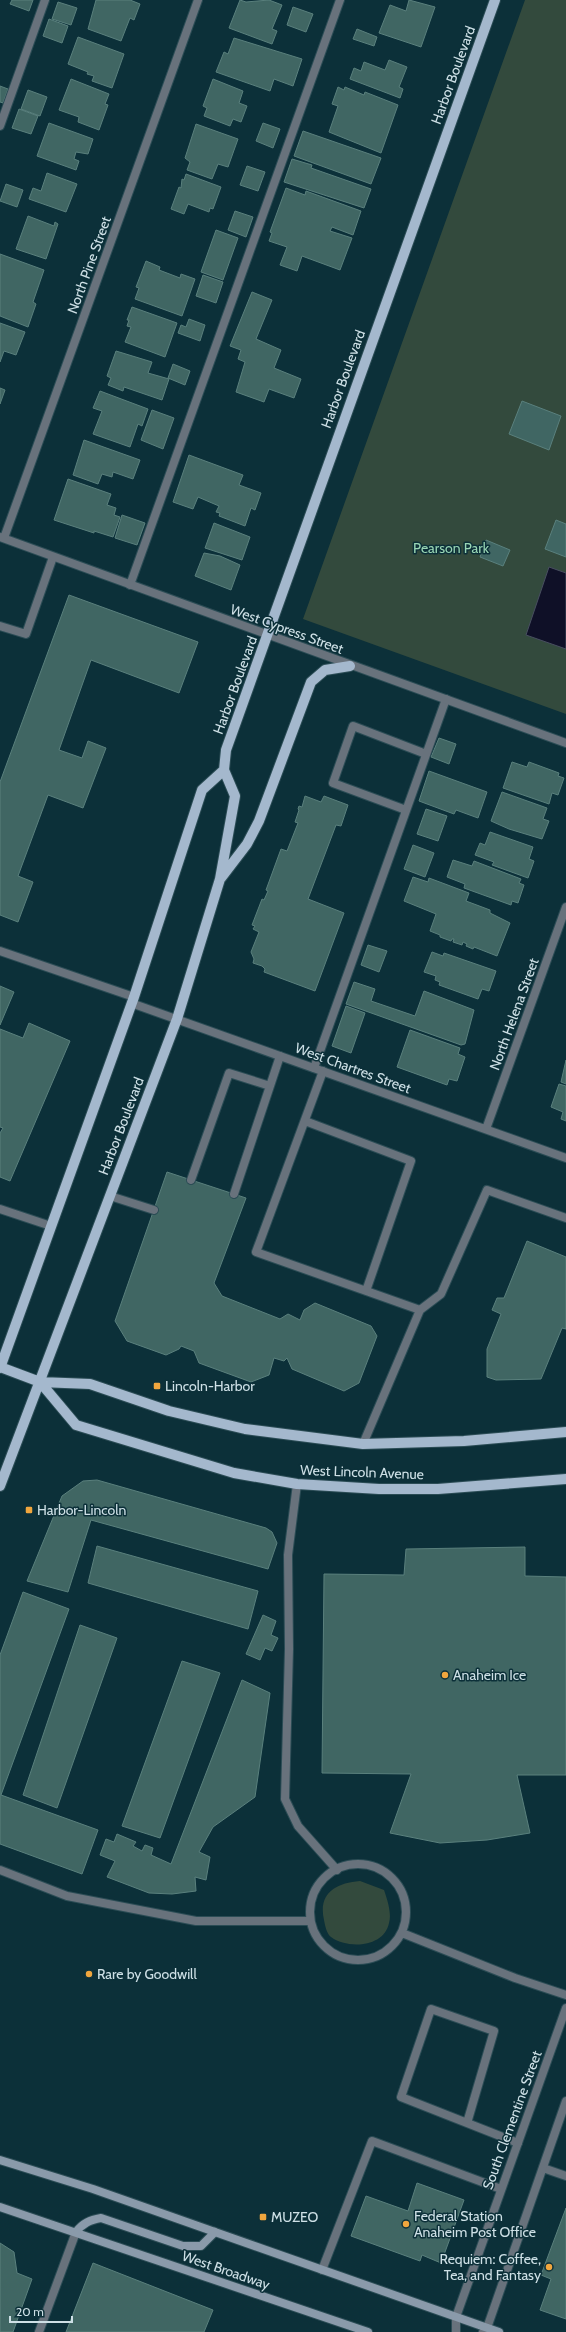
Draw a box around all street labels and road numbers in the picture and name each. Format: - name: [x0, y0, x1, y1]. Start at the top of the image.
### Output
- street label: Harbor Boulevard: [427, 23, 479, 127]
- street label: North Pine Street: [63, 214, 115, 316]
- street label: Harbor Boulevard: [317, 327, 369, 431]
- street label: West Cypress Street: [228, 600, 346, 658]
- street label: Harbor Boulevard: [209, 633, 261, 737]
- street label: North Helena Street: [485, 955, 543, 1073]
- street label: West Chartres Street: [293, 1039, 414, 1097]
- street label: Harbor Boulevard: [94, 1075, 148, 1177]
- street label: West Lincoln Avenue: [300, 1461, 424, 1483]
- street label: South Clementine Street: [478, 2048, 546, 2192]
- street label: West Broadway: [180, 2247, 272, 2293]

